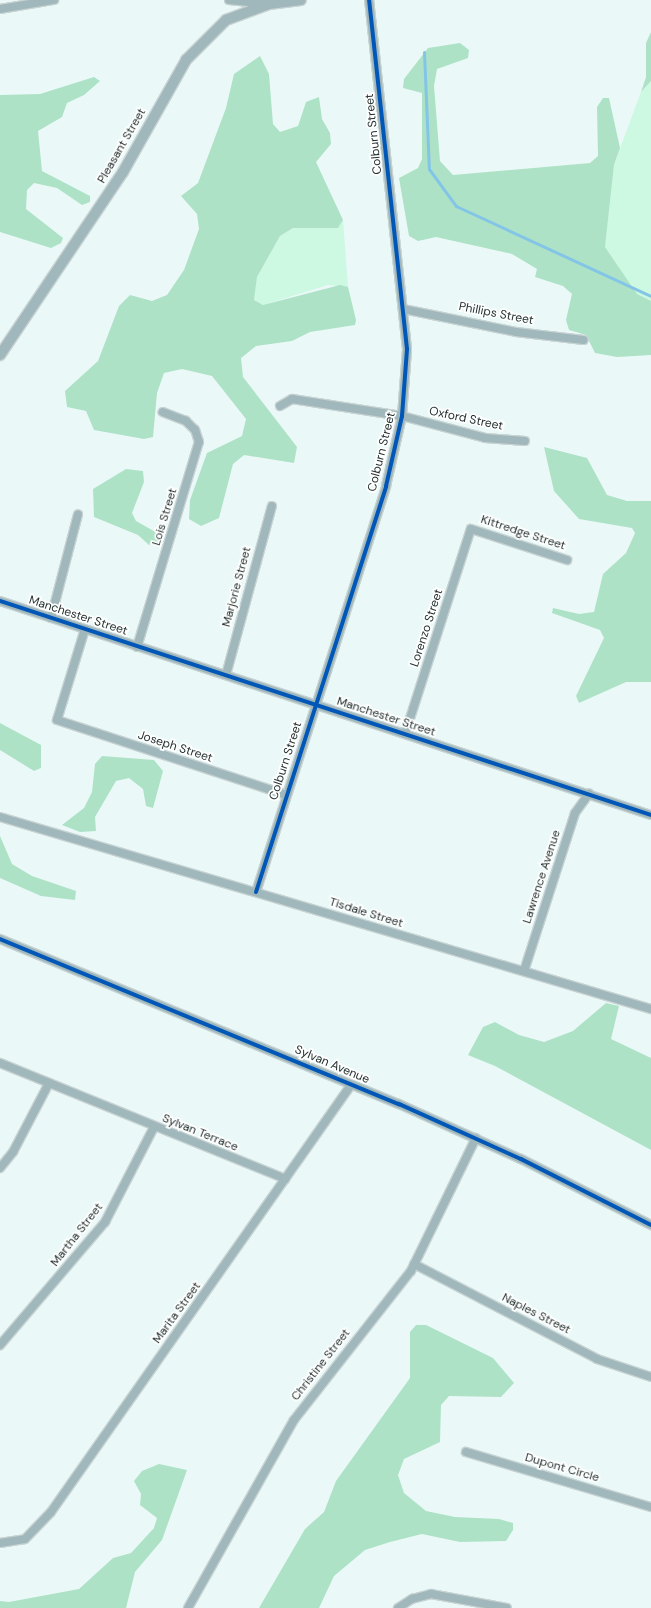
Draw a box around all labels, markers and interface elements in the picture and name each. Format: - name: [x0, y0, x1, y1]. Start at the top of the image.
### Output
- street label: Colburn Street: [363, 93, 385, 175]
- street label: Pleasant Street: [95, 106, 149, 186]
- street label: Phillips Street: [457, 300, 535, 328]
- street label: Oxford Street: [428, 404, 504, 434]
- street label: Colburn Street: [365, 411, 399, 493]
- street label: Lois Street: [149, 487, 181, 547]
- street label: Kittredge Street: [479, 513, 567, 553]
- street label: Marjorie Street: [219, 545, 255, 629]
- street label: Lorenzo Street: [408, 587, 446, 669]
- street label: Manchester Street: [27, 593, 129, 639]
- street label: Manchester Street: [335, 694, 437, 740]
- street label: Colburn Street: [267, 720, 305, 802]
- street label: Joseph Street: [136, 728, 214, 766]
- street label: Lawrence Avenue: [520, 828, 564, 926]
- street label: Tisdale Street: [327, 895, 405, 931]
- street label: Sylvan Avenue: [292, 1043, 372, 1087]
- street label: Sylvan Terrace: [160, 1111, 240, 1155]
- street label: Martha Street: [48, 1200, 106, 1270]
- street label: Marita Street: [150, 1279, 204, 1347]
- street label: Naples Street: [499, 1291, 573, 1337]
- street label: Christine Street: [289, 1326, 353, 1404]
- street label: Dupont Circle: [523, 1451, 601, 1485]

